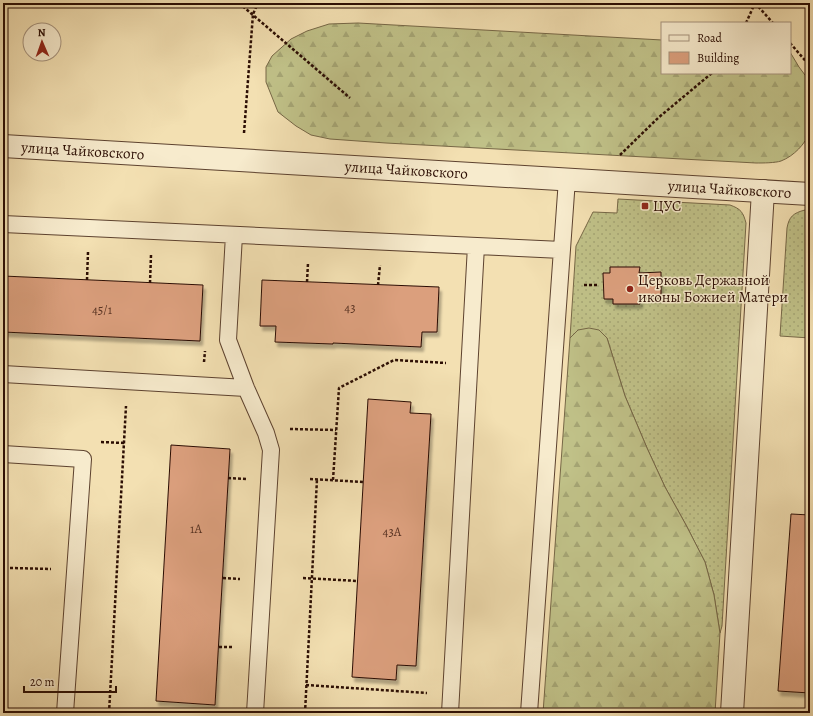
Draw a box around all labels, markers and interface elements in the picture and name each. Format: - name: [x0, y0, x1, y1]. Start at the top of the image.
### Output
- north arrow: [22, 22, 62, 62]
- legend: [661, 22, 791, 74]
- text: N: [37, 25, 46, 40]
- text: Road: [697, 30, 723, 46]
- text: Building: [697, 50, 739, 66]
- street label: улица Чайковского: [20, 137, 145, 164]
- street label: улица Чайковского: [343, 156, 468, 184]
- street label: улица Чайковского: [667, 176, 792, 203]
- place label: ЦУС: [653, 196, 681, 216]
- marker: ЦУС: [640, 201, 650, 211]
- place label: Церковь Державной иконы Божией Матери: [638, 270, 788, 307]
- marker: Церковь Державной иконы Божией Матери: [625, 284, 635, 294]
- house number: 43: [344, 299, 356, 316]
- house number: 45/1: [92, 301, 113, 318]
- house number: 1А: [190, 520, 202, 537]
- house number: 43А: [383, 523, 402, 540]
- scale bar: [24, 668, 116, 694]
- text: 20 m: [30, 674, 54, 690]

